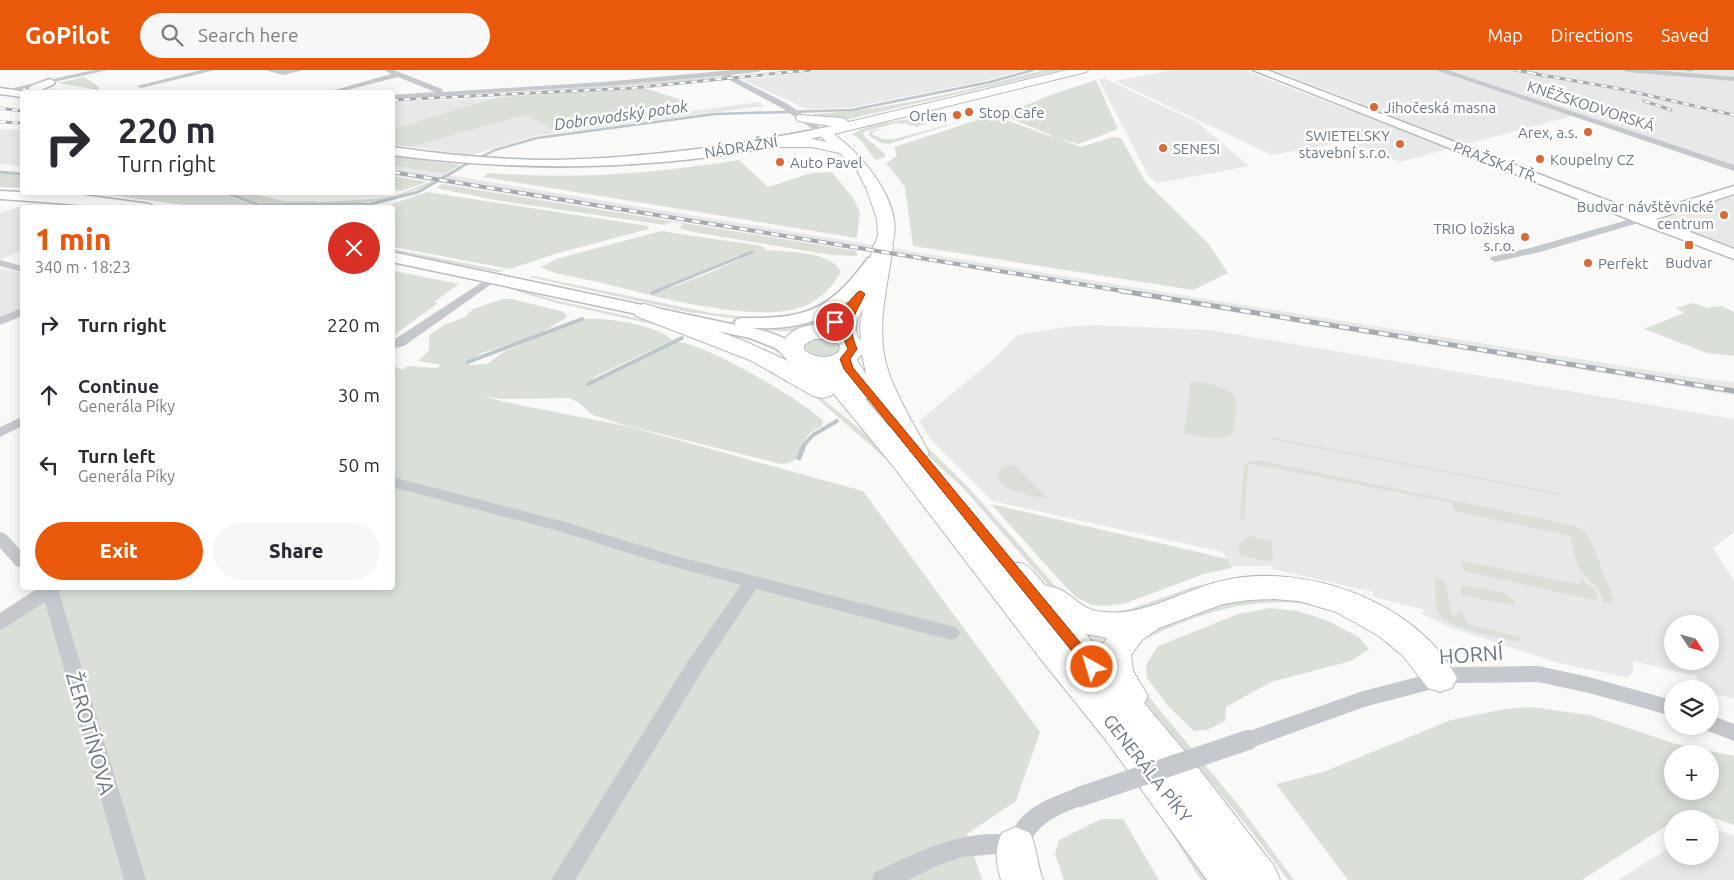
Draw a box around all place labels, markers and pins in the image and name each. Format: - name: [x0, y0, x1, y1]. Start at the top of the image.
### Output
- place label: Jihočeská masna: [1384, 99, 1496, 116]
- marker: Jihočeská masna: [1368, 101, 1380, 113]
- place label: Stop Cafe: [979, 104, 1045, 121]
- marker: Stop Cafe: [963, 106, 975, 118]
- place label: Orlen: [909, 107, 947, 124]
- marker: Orlen: [951, 109, 963, 121]
- place label: Arex, a.s.: [1518, 124, 1578, 141]
- marker: Arex, a.s.: [1582, 126, 1594, 138]
- place label: SWIETELSKY stavební s.r.o.: [1299, 127, 1390, 161]
- marker: SWIETELSKY stavební s.r.o.: [1394, 138, 1406, 150]
- place label: SENESI: [1173, 140, 1220, 157]
- marker: SENESI: [1157, 142, 1169, 154]
- place label: Koupelny CZ: [1550, 151, 1634, 168]
- marker: Koupelny CZ: [1534, 153, 1546, 165]
- place label: Auto Pavel: [790, 154, 862, 171]
- marker: Auto Pavel: [774, 156, 786, 168]
- place label: Budvar návštěvnické centrum: [1577, 198, 1714, 232]
- marker: Budvar návštěvnické centrum: [1718, 209, 1730, 221]
- place label: TRIO ložiska s.r.o.: [1433, 220, 1515, 254]
- marker: TRIO ložiska s.r.o.: [1519, 231, 1531, 243]
- marker: Budvar: [1683, 239, 1695, 251]
- place label: Budvar: [1665, 254, 1713, 271]
- place label: Perfekt: [1598, 255, 1648, 272]
- marker: Perfekt: [1582, 257, 1594, 269]
- pin: [814, 301, 856, 343]

